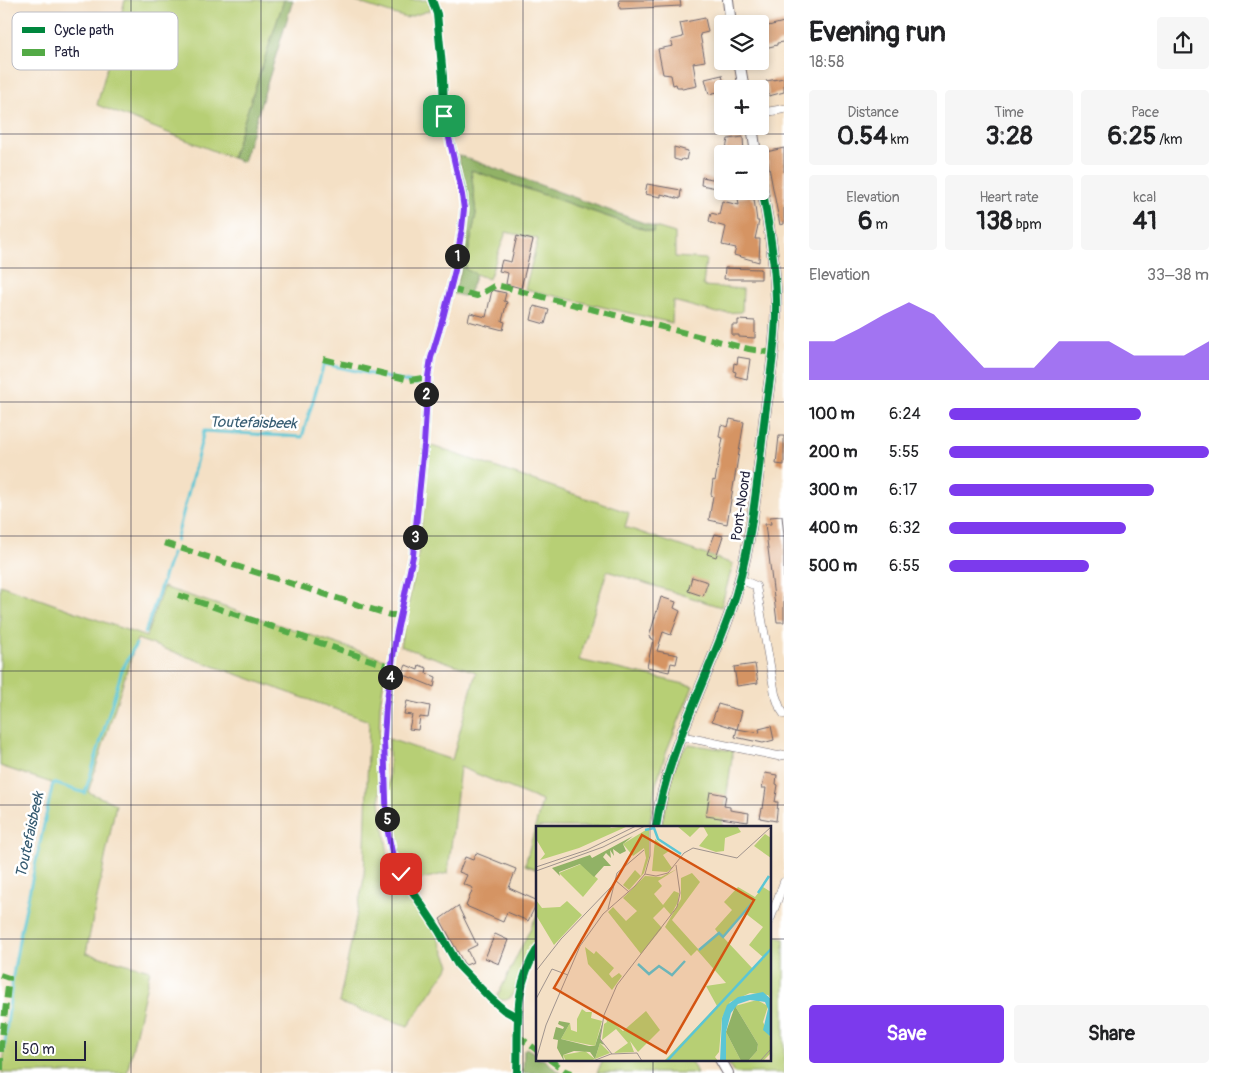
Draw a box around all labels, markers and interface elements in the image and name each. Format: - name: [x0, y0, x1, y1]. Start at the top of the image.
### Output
- legend: [12, 12, 178, 70]
- map controls: [714, 15, 769, 200]
- button: layers: [714, 15, 769, 70]
- text: Evening run: [809, 15, 946, 50]
- button: share: [1157, 17, 1209, 69]
- text: Cycle path: [54, 22, 114, 39]
- text: Path: [54, 44, 79, 61]
- text: 18:58: [809, 52, 844, 72]
- button: +: [714, 80, 769, 135]
- pin: [423, 95, 465, 137]
- icon: arrive: [430, 102, 458, 130]
- text: Distance: [847, 104, 899, 121]
- text: Time: [994, 104, 1024, 121]
- text: Pace: [1131, 104, 1159, 121]
- text: 0.54: [837, 121, 888, 152]
- text: 3:28: [985, 121, 1033, 152]
- text: 6:25: [1107, 121, 1156, 152]
- text: km: [888, 131, 909, 148]
- text: /km: [1156, 131, 1183, 148]
- button: −: [714, 145, 769, 200]
- text: Elevation: [846, 189, 900, 206]
- text: Heart rate: [979, 189, 1039, 206]
- text: kcal: [1134, 189, 1156, 206]
- text: 6: [858, 206, 873, 237]
- text: 138: [976, 206, 1013, 237]
- text: 41: [1133, 206, 1157, 237]
- text: m: [873, 216, 888, 233]
- text: bpm: [1013, 216, 1042, 233]
- pin: 1: [444, 244, 470, 268]
- text: 1: [455, 248, 460, 265]
- text: Elevation: [809, 265, 870, 285]
- text: 33–38 m: [1147, 265, 1209, 285]
- pin: 2: [414, 382, 438, 406]
- text: 2: [423, 386, 430, 403]
- text: 100 m: [809, 404, 855, 424]
- text: 6:24: [889, 404, 921, 424]
- water label: Toutefaisbeek: [209, 413, 298, 433]
- text: 200 m: [809, 442, 857, 462]
- text: 5:55: [889, 442, 919, 462]
- street label: Pont-Noord: [728, 470, 754, 542]
- text: 300 m: [809, 480, 857, 500]
- text: 6:17: [889, 480, 917, 500]
- text: 400 m: [809, 518, 858, 538]
- text: 6:32: [889, 518, 920, 538]
- pin: 3: [402, 524, 428, 550]
- text: 3: [412, 529, 419, 546]
- text: 500 m: [809, 556, 857, 576]
- text: 6:55: [889, 556, 920, 576]
- pin: 4: [378, 664, 402, 690]
- text: 4: [386, 669, 395, 686]
- water label: Toutefaisbeek: [12, 789, 49, 880]
- pin: 5: [374, 806, 400, 832]
- text: 5: [384, 811, 391, 828]
- inset map: [536, 826, 772, 1060]
- pin: [380, 853, 422, 895]
- icon: check: [387, 860, 415, 888]
- button: Save: [809, 1005, 1004, 1063]
- button: Share: [1014, 1005, 1209, 1063]
- scale bar: [15, 1038, 86, 1061]
- text: 50 m: [22, 1041, 55, 1058]

